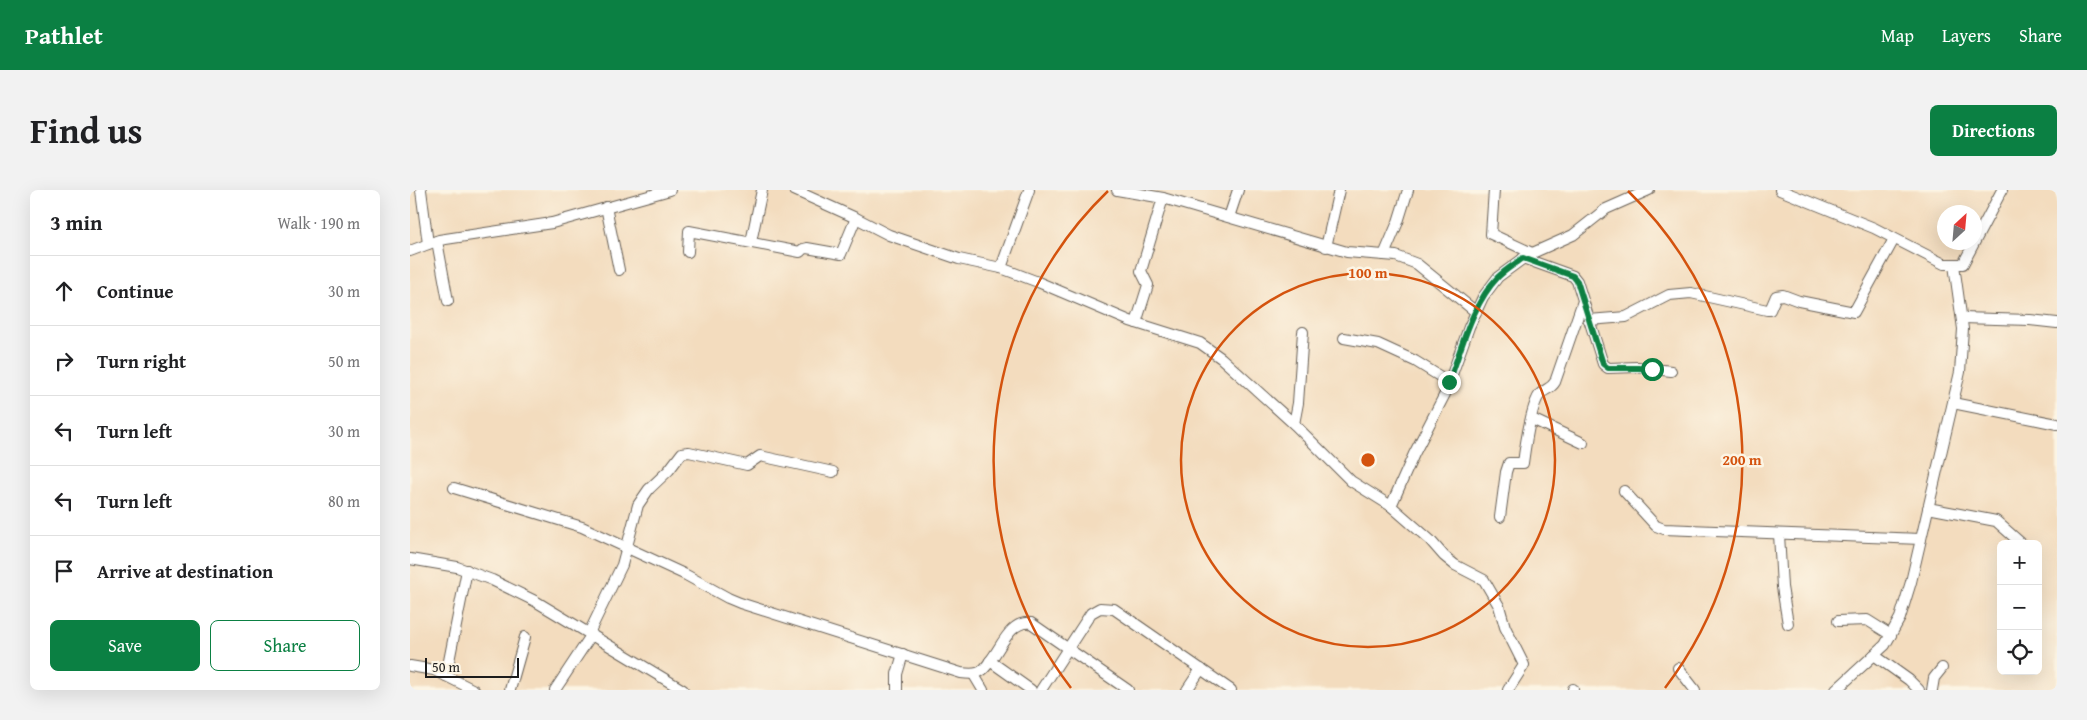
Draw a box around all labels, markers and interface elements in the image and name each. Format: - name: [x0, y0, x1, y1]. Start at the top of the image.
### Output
- text: Pathlet: [25, 18, 103, 53]
- text: Map: [1881, 22, 1914, 49]
- text: Layers: [1942, 22, 1991, 49]
- text: Share: [2019, 22, 2062, 49]
- text: Find us: [30, 105, 143, 156]
- button: Directions: [1930, 105, 2057, 156]
- north arrow: [1937, 205, 1982, 250]
- text: 3 min: [50, 207, 102, 238]
- text: Walk · 190 m: [277, 211, 360, 235]
- text: 100 m: [1348, 262, 1388, 283]
- icon: ahead: [50, 277, 78, 305]
- text: Continue: [97, 277, 174, 305]
- text: 30 m: [328, 279, 360, 303]
- icon: right: [50, 347, 78, 375]
- text: Turn right: [97, 347, 186, 375]
- text: 50 m: [328, 349, 360, 373]
- route start: [1641, 358, 1664, 381]
- route end: [1438, 371, 1461, 394]
- icon: left: [50, 417, 78, 445]
- text: Turn left: [97, 417, 172, 445]
- text: 30 m: [328, 419, 360, 443]
- text: 200 m: [1722, 449, 1762, 470]
- centre of rings: [1359, 451, 1377, 469]
- icon: left: [50, 487, 78, 515]
- text: Turn left: [97, 487, 172, 515]
- text: 80 m: [328, 489, 360, 513]
- map controls: [1997, 540, 2042, 675]
- button: +: [1997, 540, 2042, 585]
- icon: arrive: [50, 557, 78, 585]
- text: Arrive at destination: [97, 557, 273, 585]
- button: −: [1997, 585, 2042, 630]
- button: Save: [50, 620, 200, 671]
- button: Share: [210, 620, 360, 671]
- button: locate: [1997, 630, 2042, 675]
- scale bar: [425, 655, 519, 678]
- text: 50 m: [432, 657, 460, 677]

